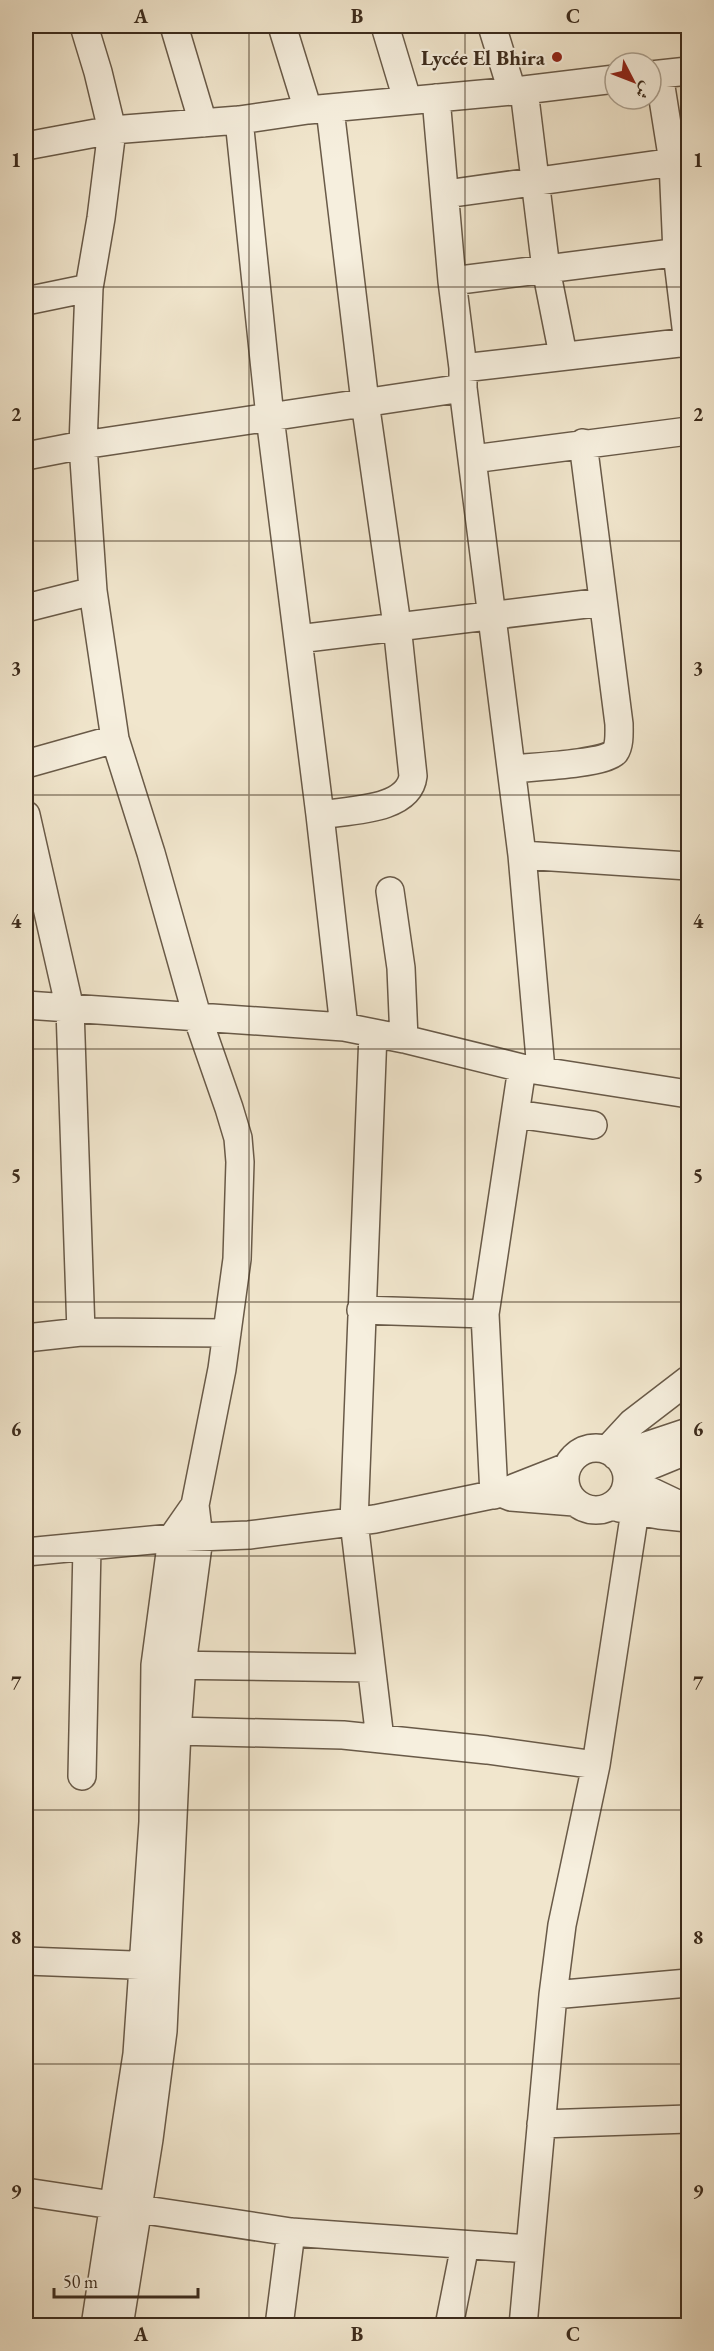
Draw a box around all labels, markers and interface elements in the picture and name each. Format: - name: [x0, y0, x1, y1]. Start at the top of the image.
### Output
- text: A: [133, 3, 149, 29]
- text: B: [351, 3, 363, 29]
- text: C: [566, 3, 580, 29]
- place label: Lycée El Bhira: [421, 44, 546, 71]
- marker: Lycée El Bhira: [550, 50, 564, 64]
- north arrow: [603, 51, 663, 111]
- text: ش: [631, 78, 657, 104]
- text: 1: [11, 147, 21, 173]
- text: 1: [693, 147, 703, 173]
- text: 2: [11, 401, 22, 427]
- text: 2: [693, 401, 704, 427]
- text: 3: [11, 655, 21, 681]
- text: 3: [693, 655, 703, 681]
- text: 4: [11, 908, 22, 934]
- text: 4: [693, 908, 704, 934]
- text: 5: [11, 1162, 21, 1188]
- text: 5: [693, 1162, 703, 1188]
- text: 6: [11, 1416, 22, 1442]
- text: 6: [693, 1416, 704, 1442]
- text: 7: [11, 1670, 22, 1696]
- text: 7: [693, 1670, 704, 1696]
- text: 8: [11, 1924, 21, 1950]
- text: 8: [693, 1924, 703, 1950]
- text: 9: [11, 2178, 22, 2204]
- text: 9: [693, 2178, 704, 2204]
- scale bar: [54, 2261, 198, 2299]
- text: 50 m: [63, 2270, 98, 2293]
- text: A: [133, 2321, 149, 2347]
- text: B: [351, 2321, 363, 2347]
- text: C: [566, 2321, 580, 2347]

